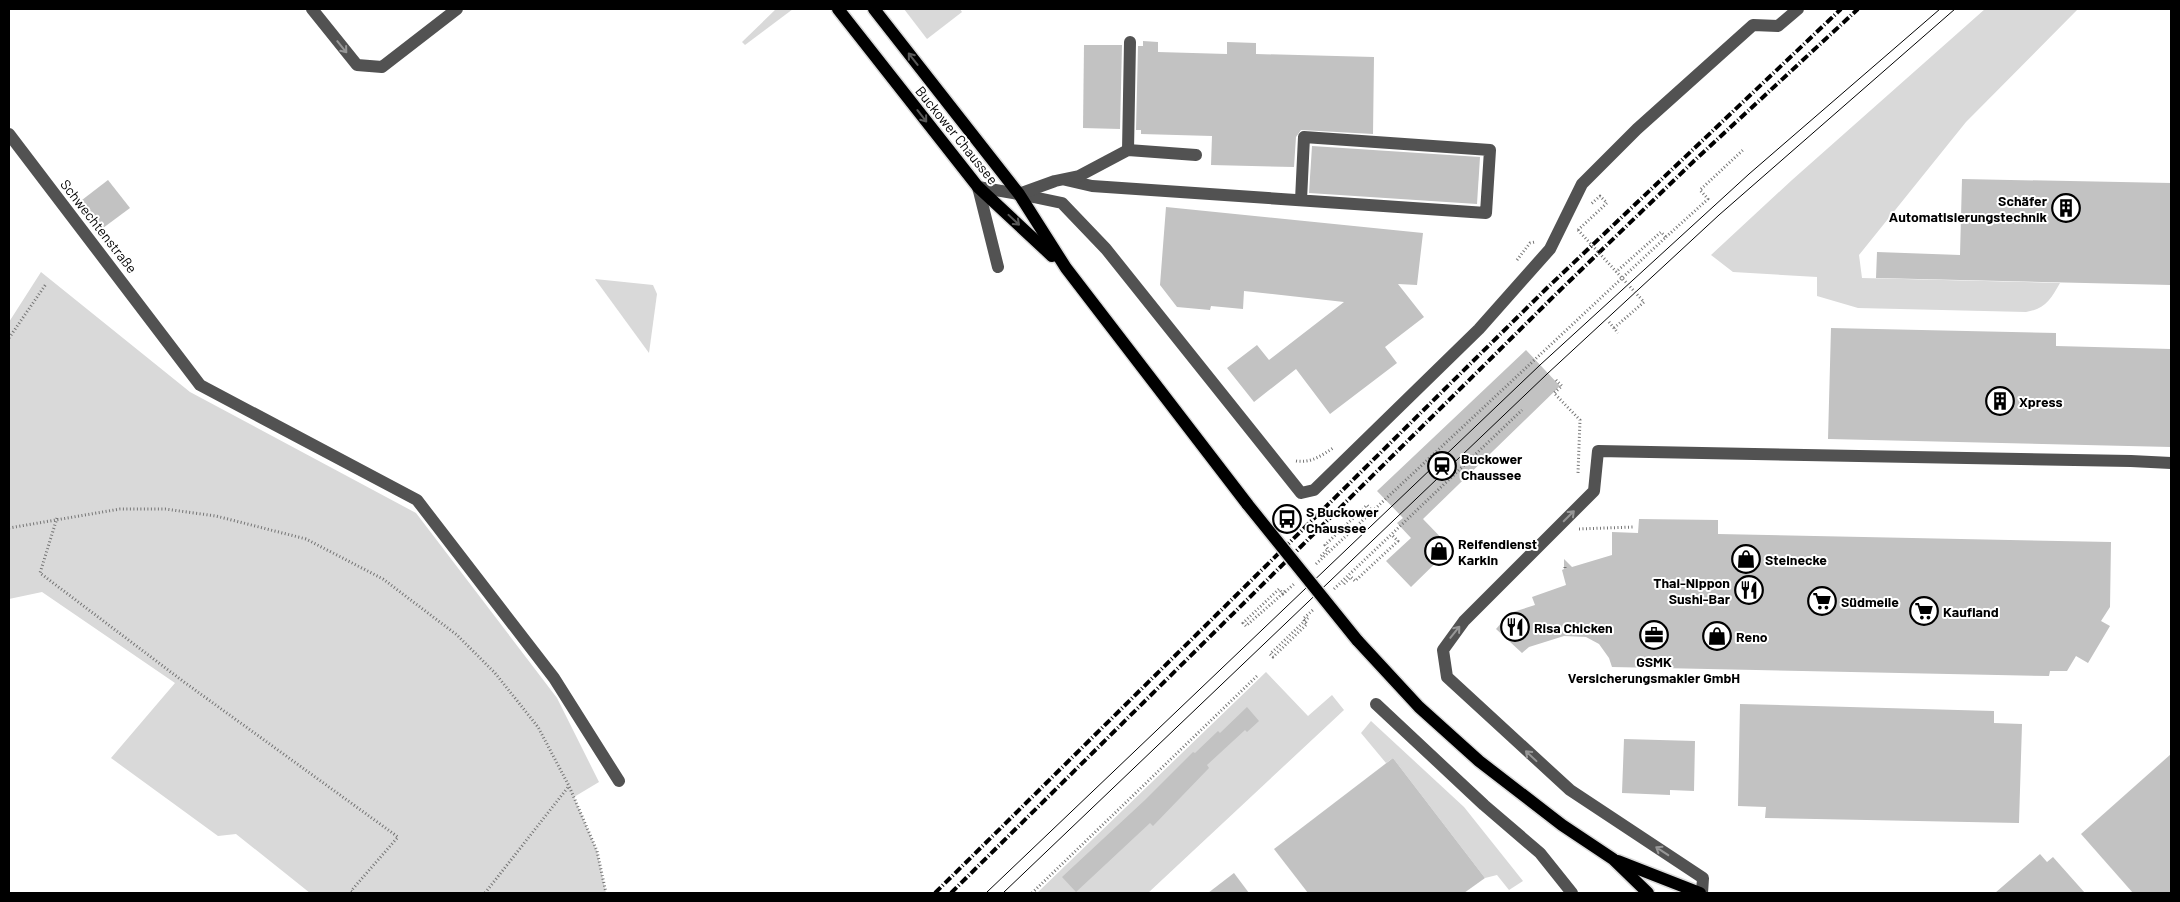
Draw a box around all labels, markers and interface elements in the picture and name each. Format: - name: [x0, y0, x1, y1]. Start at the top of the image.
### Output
- one-way arrow: [337, 40, 348, 53]
- one-way arrow: [908, 53, 919, 66]
- street label: Buckower Chaussee: [912, 82, 1002, 188]
- one-way arrow: [917, 109, 928, 122]
- street label: Schwechtenstraße: [57, 176, 141, 276]
- place label: Schäfer Automatisierungstechnik: [1889, 192, 2048, 225]
- building icon: Schäfer Automatisierungstechnik: [2051, 193, 2081, 223]
- one-way arrow: [1007, 214, 1020, 226]
- building icon: Xpress: [1985, 386, 2015, 416]
- place label: Xpress: [2019, 393, 2062, 410]
- place label: Buckower Chaussee: [1461, 450, 1523, 483]
- station icon: Buckower Chaussee: [1427, 451, 1457, 481]
- place label: S Buckower Chaussee: [1306, 503, 1379, 536]
- bus stop icon: S Buckower Chaussee: [1272, 504, 1302, 534]
- one-way arrow: [1563, 510, 1575, 523]
- place label: Reifendienst Karkin: [1458, 535, 1537, 568]
- shop icon: Reifendienst Karkin: [1424, 536, 1454, 566]
- shop icon: Steinecke: [1731, 544, 1761, 574]
- place label: Steinecke: [1765, 551, 1827, 568]
- place label: Thai-Nippon Sushi-Bar: [1653, 574, 1731, 607]
- restaurant icon: Thai-Nippon Sushi-Bar: [1734, 575, 1764, 605]
- supermarket icon: Südmeile: [1807, 586, 1837, 616]
- place label: Südmeile: [1841, 593, 1899, 610]
- supermarket icon: Kaufland: [1909, 596, 1939, 626]
- place label: Kaufland: [1943, 603, 1999, 620]
- restaurant icon: Risa Chicken: [1500, 612, 1530, 642]
- place label: Risa Chicken: [1534, 619, 1613, 636]
- office icon: GSMK Versicherungsmakler GmbH: [1639, 620, 1669, 650]
- shop icon: Reno: [1702, 621, 1732, 651]
- one-way arrow: [1450, 625, 1460, 639]
- place label: Reno: [1736, 628, 1768, 645]
- place label: GSMK Versicherungsmakler GmbH: [1568, 653, 1740, 686]
- one-way arrow: [1524, 750, 1537, 762]
- one-way arrow: [1656, 846, 1670, 856]

